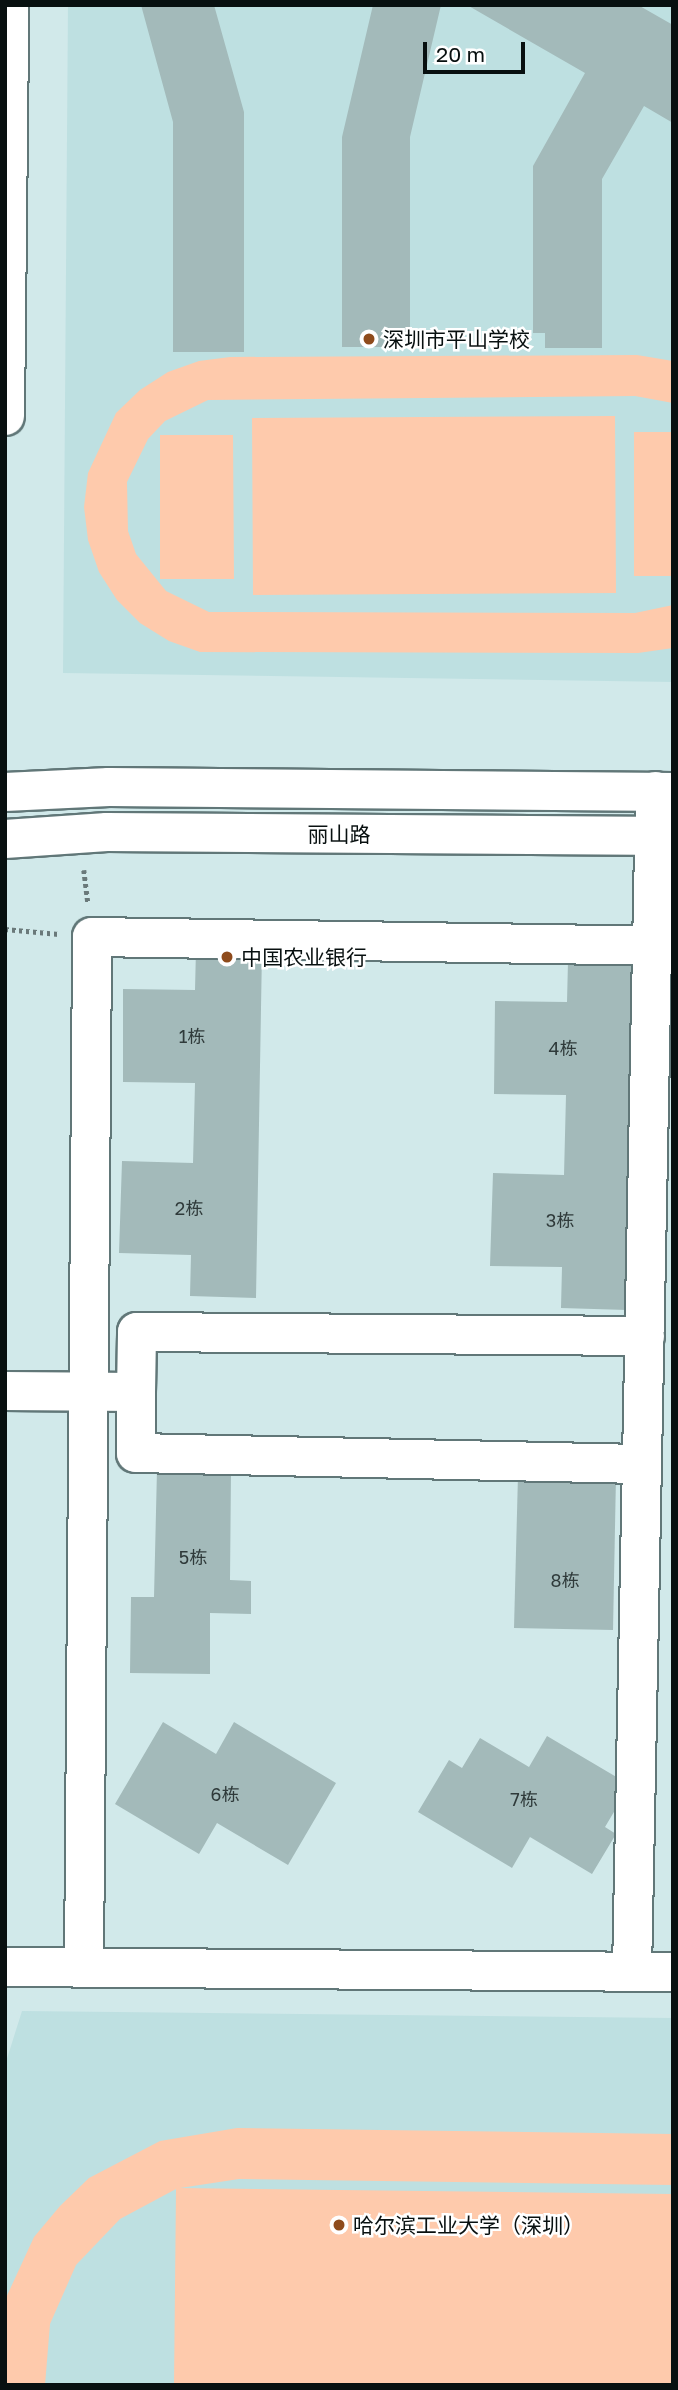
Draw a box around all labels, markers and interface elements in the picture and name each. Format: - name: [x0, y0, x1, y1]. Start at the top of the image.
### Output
- scale bar: [426, 28, 528, 72]
- text: 20 m: [436, 41, 485, 67]
- place label: 深圳市平山学校: [383, 326, 530, 352]
- marker: 深圳市平山学校: [361, 331, 377, 347]
- street label: 丽山路: [308, 821, 370, 847]
- place label: 中国农业银行: [241, 944, 367, 970]
- marker: 中国农业银行: [219, 949, 235, 965]
- house number: 1栋: [179, 1025, 205, 1047]
- house number: 4栋: [549, 1037, 577, 1059]
- house number: 2栋: [175, 1197, 203, 1219]
- house number: 3栋: [546, 1209, 574, 1231]
- house number: 5栋: [179, 1546, 207, 1568]
- house number: 8栋: [551, 1569, 579, 1591]
- house number: 6栋: [211, 1783, 239, 1805]
- house number: 7栋: [510, 1788, 538, 1810]
- place label: 哈尔滨工业大学（深圳）: [353, 2212, 584, 2238]
- marker: 哈尔滨工业大学（深圳）: [331, 2217, 347, 2233]

